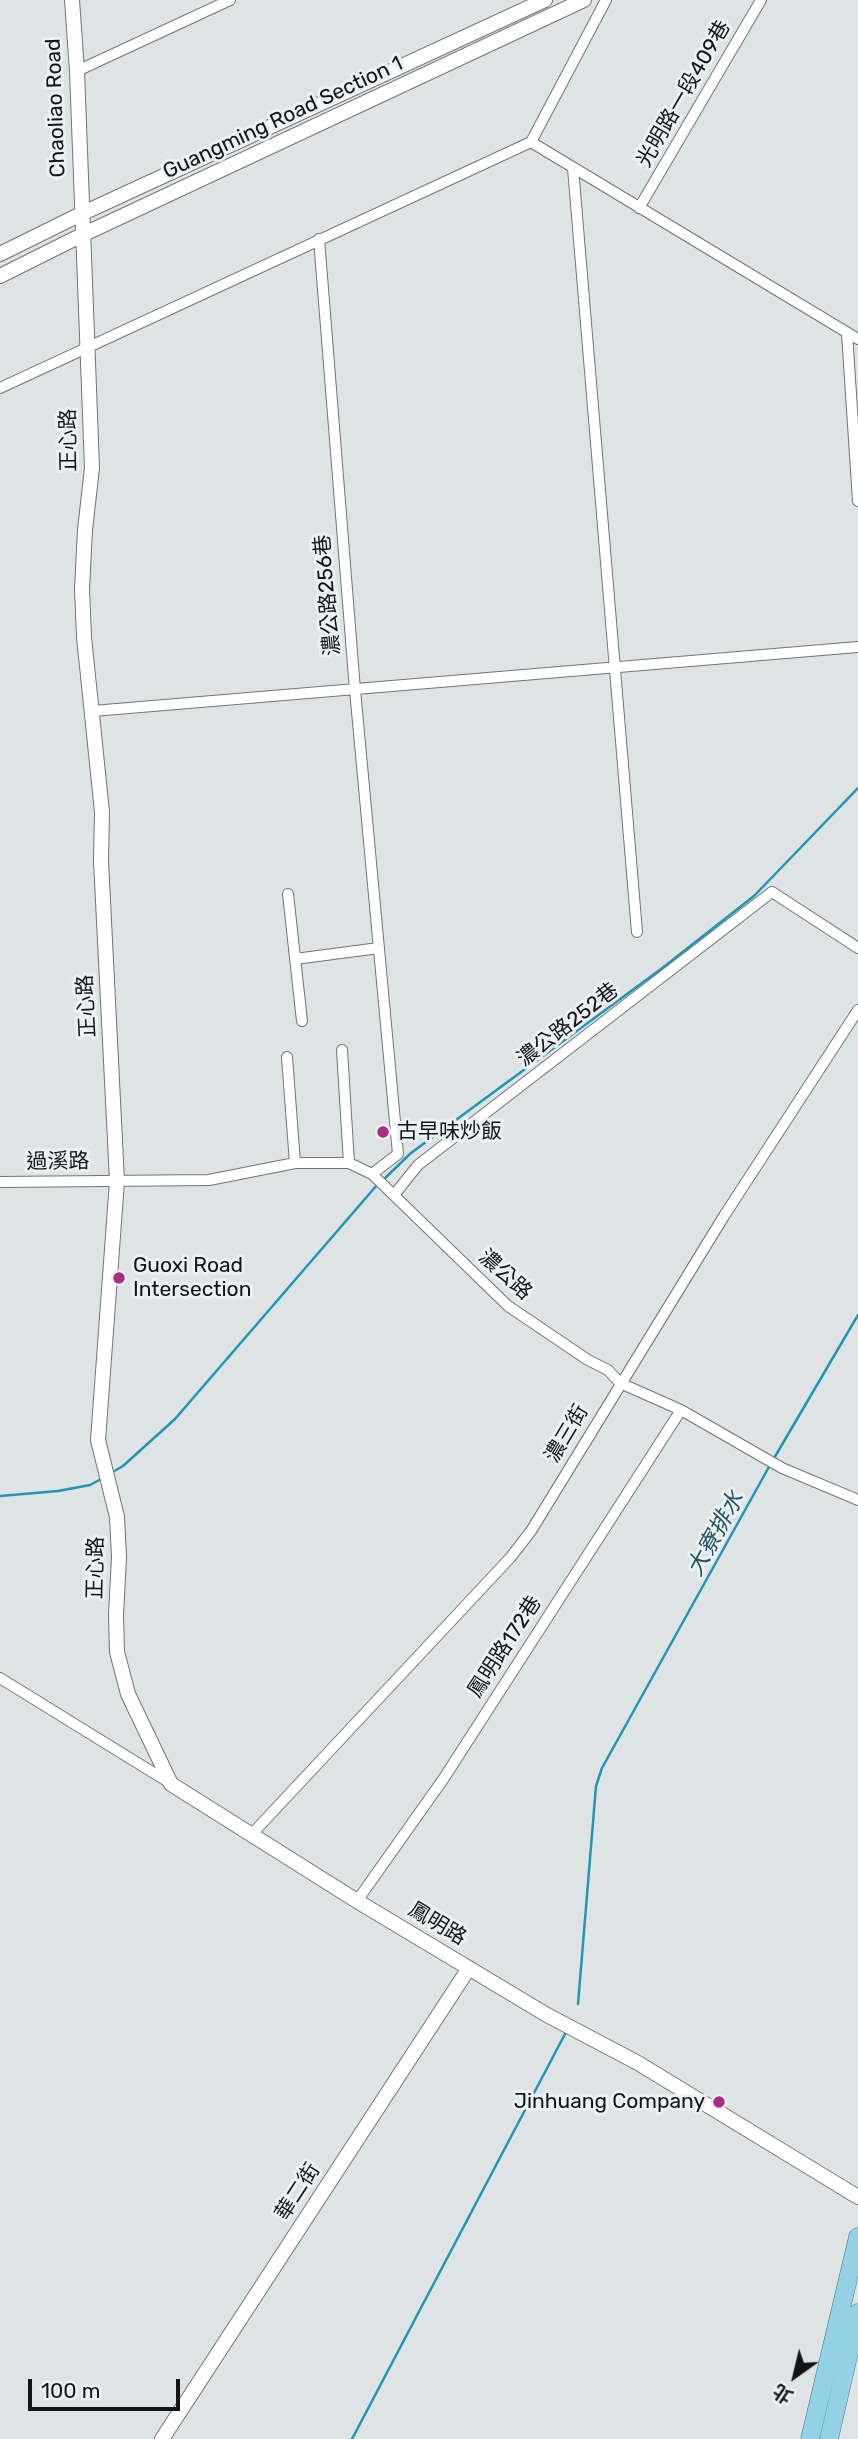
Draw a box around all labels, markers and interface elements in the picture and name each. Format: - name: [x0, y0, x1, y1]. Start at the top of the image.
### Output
- street label: 光明路一段409巷: [632, 16, 736, 172]
- street label: Chaoliao Road: [41, 38, 71, 178]
- street label: Guangming Road Section 1: [159, 51, 407, 185]
- street label: 正心路: [56, 408, 82, 472]
- street label: 濃公路256巷: [310, 533, 346, 657]
- street label: 正心路: [73, 974, 101, 1038]
- street label: 濃公路252巷: [513, 978, 623, 1072]
- place label: 古早味炒飯: [397, 1119, 502, 1145]
- marker: 古早味炒飯: [375, 1124, 391, 1140]
- street label: 過溪路: [26, 1149, 90, 1175]
- street label: 濃公路: [473, 1245, 537, 1305]
- place label: Guoxi Road Intersection: [133, 1253, 251, 1303]
- marker: Guoxi Road Intersection: [111, 1270, 127, 1286]
- street label: 濃三街: [540, 1401, 594, 1467]
- water label: 大寮排水: [682, 1487, 750, 1581]
- street label: 正心路: [83, 1536, 109, 1600]
- street label: 鳳明路172巷: [463, 1591, 547, 1703]
- street label: 鳳明路: [404, 1897, 470, 1951]
- place label: Jinhuang Company: [514, 2089, 705, 2115]
- marker: Jinhuang Company: [711, 2094, 727, 2110]
- street label: 華二街: [270, 2159, 326, 2225]
- north arrow: [760, 2341, 830, 2411]
- scale bar: [32, 2366, 184, 2410]
- text: 100 m: [41, 2378, 100, 2403]
- text: 北: [769, 2379, 797, 2409]

